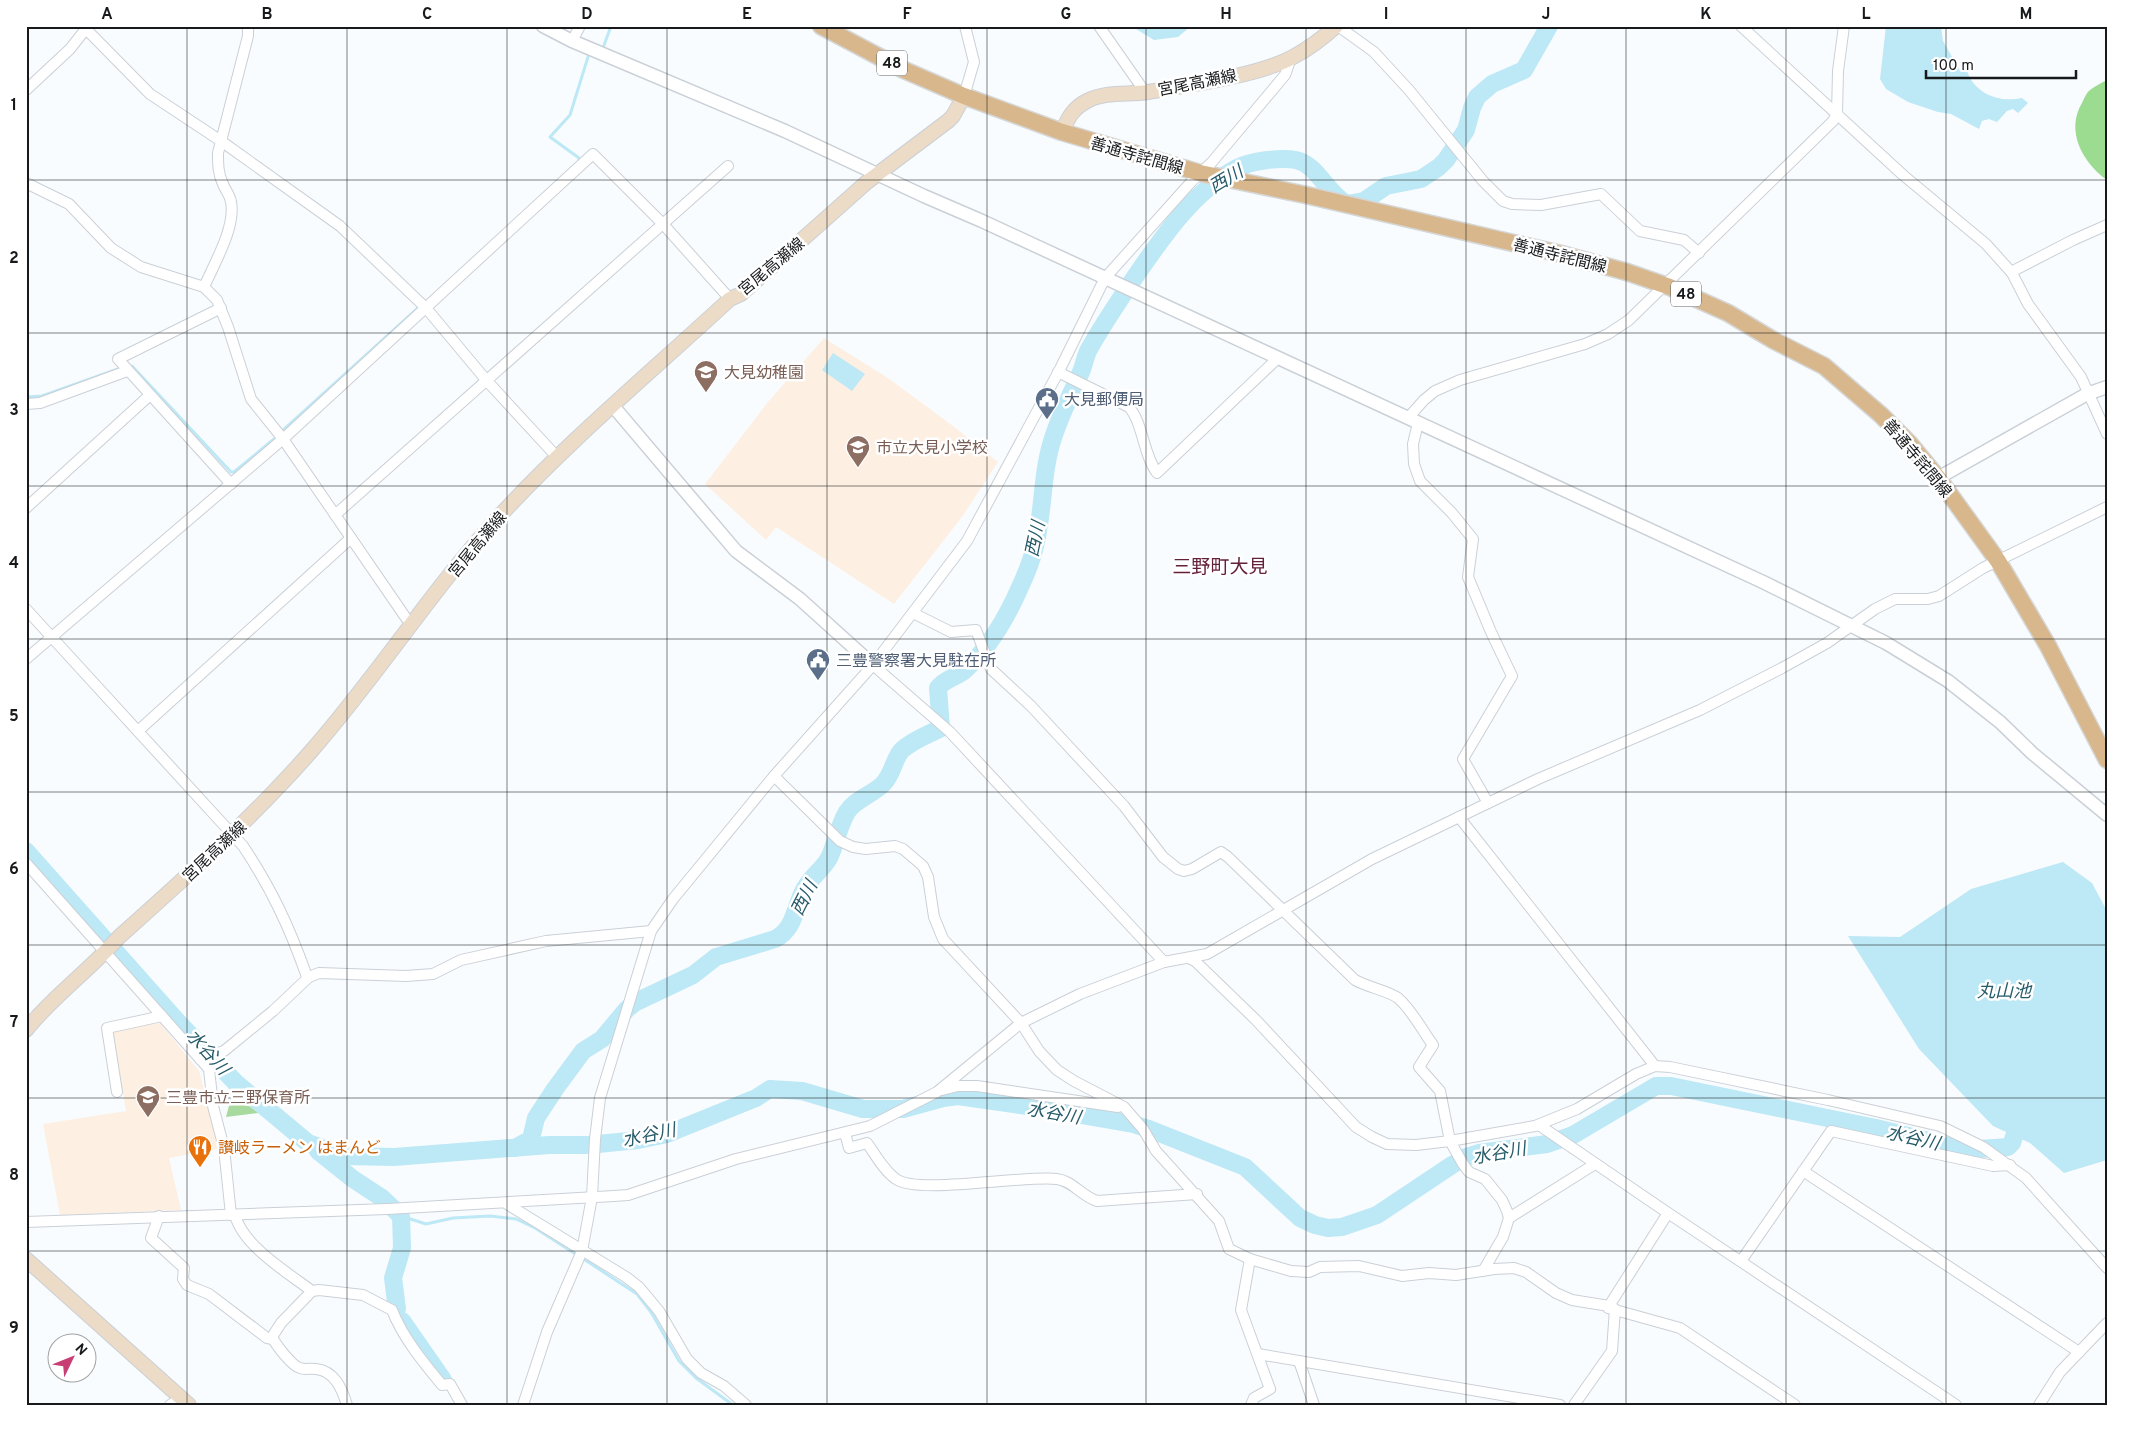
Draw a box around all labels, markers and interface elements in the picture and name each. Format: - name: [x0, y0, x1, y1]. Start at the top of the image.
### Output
- text: A: [101, 5, 113, 25]
- text: B: [261, 5, 273, 25]
- text: C: [422, 5, 432, 25]
- text: D: [581, 5, 593, 25]
- text: E: [742, 5, 752, 25]
- text: F: [902, 5, 912, 25]
- text: G: [1061, 5, 1071, 25]
- text: H: [1220, 5, 1232, 25]
- text: I: [1384, 5, 1388, 25]
- text: J: [1542, 5, 1550, 25]
- text: K: [1700, 5, 1712, 25]
- text: L: [1861, 5, 1871, 25]
- text: M: [2020, 5, 2032, 25]
- scale bar: [1926, 48, 2076, 80]
- road number: 48: [877, 50, 907, 76]
- text: 100 m: [1933, 57, 1974, 76]
- street label: 宮尾高瀬線: [1156, 67, 1239, 101]
- text: 1: [11, 96, 17, 116]
- street label: 善通寺詫間線: [1088, 134, 1185, 180]
- water label: 西川: [1205, 160, 1250, 199]
- street label: 宮尾高瀬線: [735, 234, 809, 301]
- street label: 善通寺詫間線: [1511, 236, 1609, 278]
- text: 2: [9, 249, 19, 269]
- road number: 48: [1671, 282, 1701, 306]
- school or university icon: 大見幼稚園: [693, 359, 719, 393]
- place label: 大見幼稚園: [724, 364, 804, 384]
- public building icon: 大見郵便局: [1034, 386, 1060, 420]
- place label: 大見郵便局: [1064, 391, 1144, 411]
- text: 3: [9, 401, 19, 421]
- street label: 善通寺詫間線: [1878, 416, 1955, 502]
- school or university icon: 市立大見小学校: [845, 434, 871, 468]
- place label: 市立大見小学校: [876, 439, 988, 459]
- street label: 宮尾高瀬線: [445, 508, 512, 582]
- water label: 西川: [1021, 517, 1052, 559]
- text: 4: [9, 554, 19, 574]
- district label: 三野町大見: [1172, 556, 1268, 580]
- public building icon: 三豊警察署大見駐在所: [805, 647, 831, 681]
- place label: 三豊警察署大見駐在所: [836, 652, 996, 672]
- text: 5: [9, 707, 19, 727]
- street label: 宮尾高瀬線: [179, 818, 251, 887]
- text: 6: [9, 860, 19, 880]
- water label: 西川: [787, 876, 825, 920]
- water label: 丸山池: [1977, 981, 2033, 1004]
- text: 7: [10, 1013, 18, 1033]
- water label: 水谷川: [180, 1025, 235, 1082]
- school or university icon: 三豊市立三野保育所: [135, 1084, 161, 1118]
- place label: 三豊市立三野保育所: [166, 1089, 310, 1109]
- water label: 水谷川: [1025, 1098, 1084, 1131]
- water label: 水谷川: [621, 1119, 680, 1153]
- water label: 水谷川: [1884, 1122, 1944, 1157]
- restaurant icon: 讃岐ラーメン はまんど: [187, 1134, 213, 1168]
- water label: 水谷川: [1471, 1138, 1530, 1170]
- place label: 讃岐ラーメン はまんど: [218, 1139, 381, 1159]
- text: 8: [9, 1166, 19, 1186]
- text: 9: [9, 1319, 19, 1339]
- north arrow: [48, 1334, 98, 1384]
- text: N: [71, 1341, 90, 1360]

